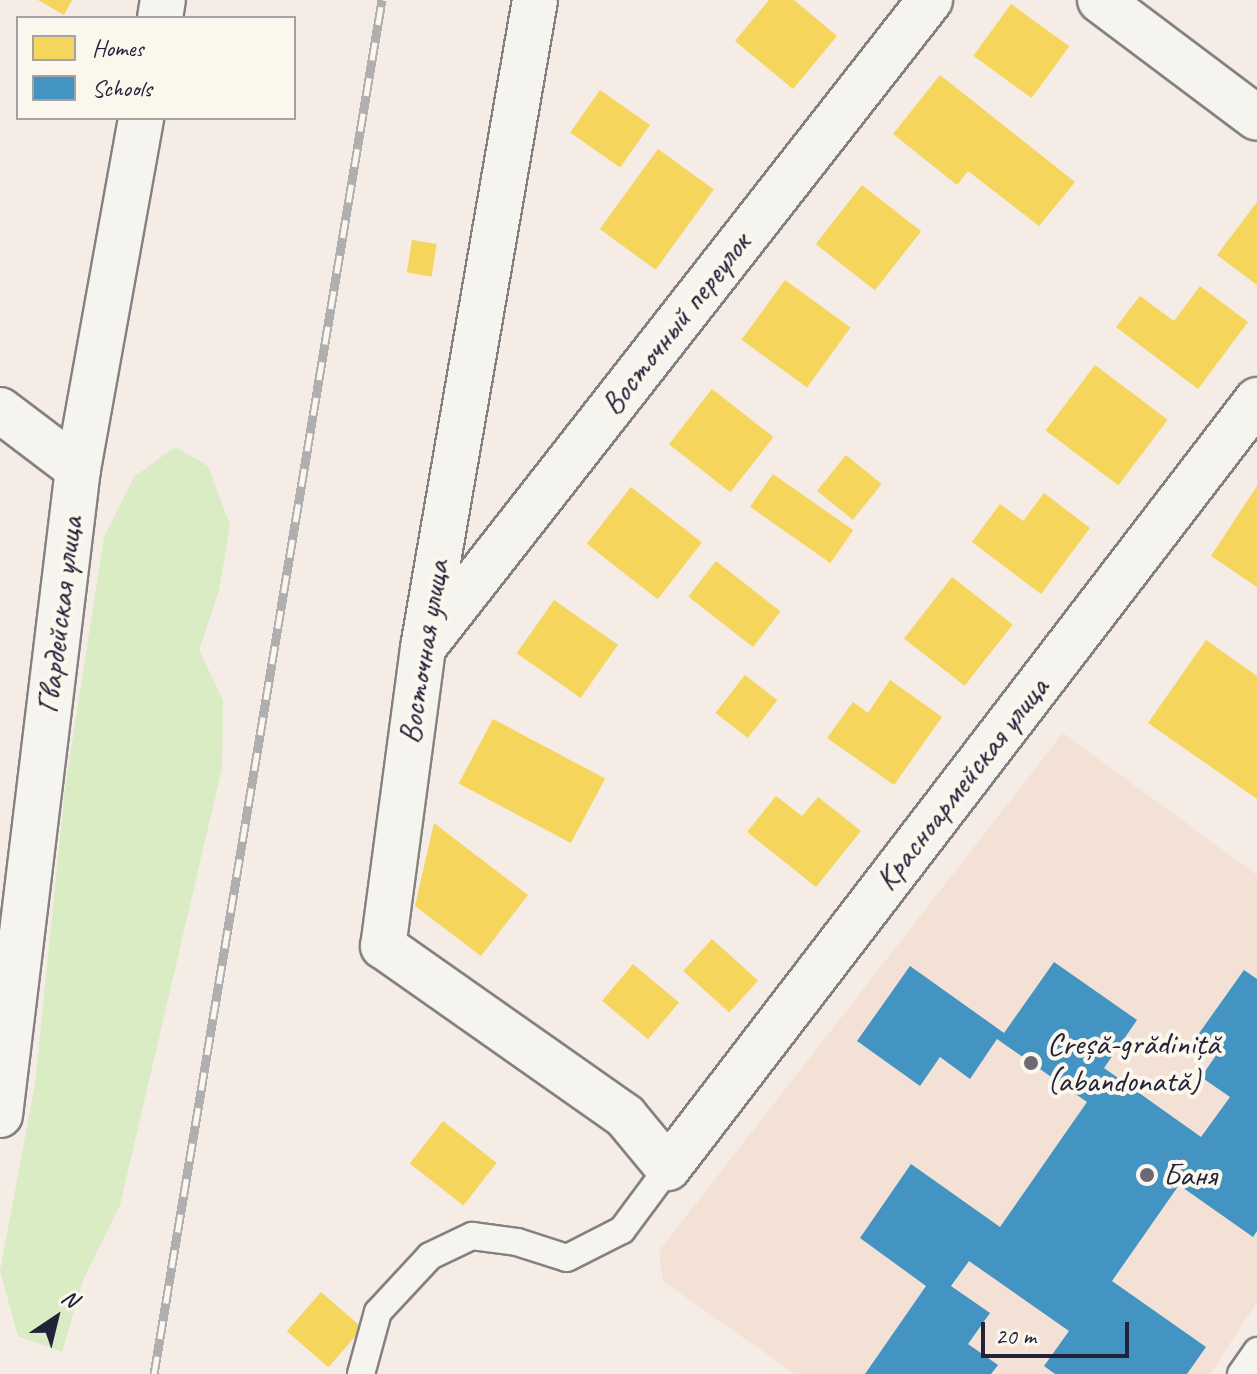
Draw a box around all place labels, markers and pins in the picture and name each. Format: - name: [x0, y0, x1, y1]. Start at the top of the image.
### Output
- place label: Creșă-grădiniță (abandonată): [1047, 1026, 1220, 1101]
- marker: Creșă-grădiniță (abandonată): [1022, 1054, 1040, 1072]
- place label: Баня: [1163, 1156, 1216, 1194]
- marker: Баня: [1138, 1166, 1156, 1184]

